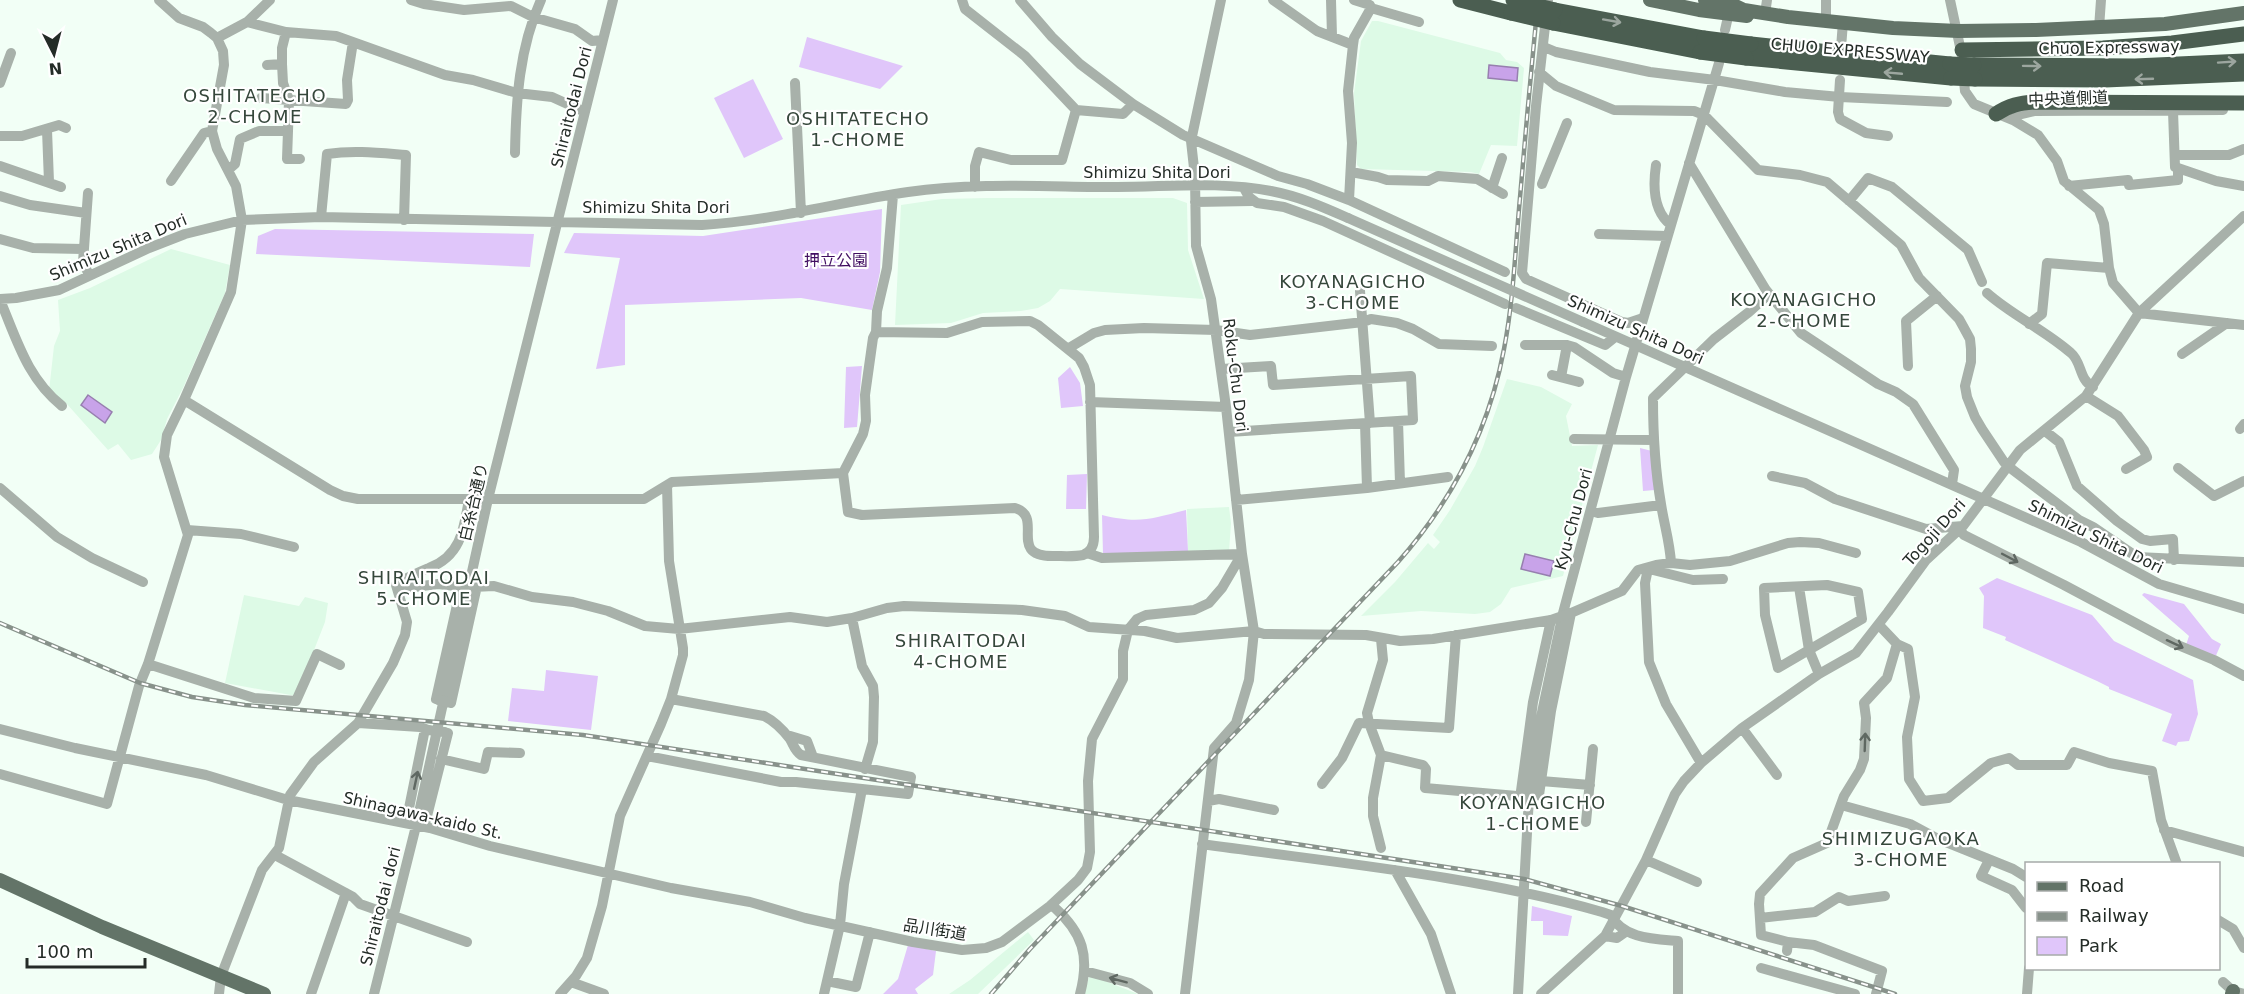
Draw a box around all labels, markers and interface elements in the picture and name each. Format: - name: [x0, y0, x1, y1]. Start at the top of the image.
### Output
- one-way arrow: [1602, 16, 1622, 27]
- north arrow: [24, 24, 84, 84]
- street label: CHUO EXPRESSWAY: [1770, 34, 1930, 67]
- street label: Chuo Expressway: [2038, 37, 2180, 58]
- street label: Shiraitodai Dori: [547, 45, 596, 170]
- one-way arrow: [2217, 56, 2237, 67]
- text: N: [48, 58, 63, 79]
- one-way arrow: [2022, 61, 2042, 72]
- one-way arrow: [1883, 67, 1903, 78]
- one-way arrow: [2134, 74, 2154, 85]
- district label: OSHITATECHO 2-CHOME: [183, 85, 327, 127]
- street label: 中央道側道: [2028, 88, 2108, 109]
- district label: OSHITATECHO 1-CHOME: [786, 108, 930, 150]
- street label: Shimizu Shita Dori: [1083, 163, 1231, 182]
- street label: Shimizu Shita Dori: [582, 198, 730, 217]
- street label: Shimizu Shita Dori: [47, 210, 190, 285]
- park label: 押立公園: [804, 251, 868, 270]
- district label: KOYANAGICHO 3-CHOME: [1279, 271, 1427, 313]
- district label: KOYANAGICHO 2-CHOME: [1730, 289, 1878, 331]
- street label: Shimizu Shita Dori: [1565, 291, 1707, 368]
- street label: Roku-Chu Dori: [1219, 317, 1252, 433]
- street label: 白糸台通り: [455, 461, 492, 543]
- street label: Kyu-Chu Dori: [1551, 466, 1596, 572]
- street label: Togoji Dori: [1899, 495, 1970, 571]
- street label: Shimizu Shita Dori: [2025, 496, 2166, 577]
- one-way arrow: [2000, 553, 2018, 564]
- district label: SHIRAITODAI 5-CHOME: [358, 567, 490, 609]
- district label: SHIRAITODAI 4-CHOME: [895, 630, 1027, 672]
- one-way arrow: [2165, 638, 2183, 650]
- one-way arrow: [1860, 733, 1871, 753]
- one-way arrow: [410, 771, 422, 790]
- street label: Shinagawa-kaido St.: [341, 788, 504, 843]
- district label: KOYANAGICHO 1-CHOME: [1459, 792, 1607, 834]
- district label: SHIMIZUGAOKA 3-CHOME: [1822, 828, 1980, 870]
- street label: Shiraitodai dori: [356, 845, 404, 968]
- legend: [2025, 862, 2220, 970]
- text: Road: [2079, 875, 2124, 896]
- text: Railway: [2079, 905, 2149, 926]
- street label: 品川街道: [902, 915, 968, 944]
- scale bar: [27, 931, 146, 969]
- text: Park: [2079, 935, 2118, 956]
- text: 100 m: [36, 941, 94, 962]
- one-way arrow: [1109, 973, 1128, 985]

